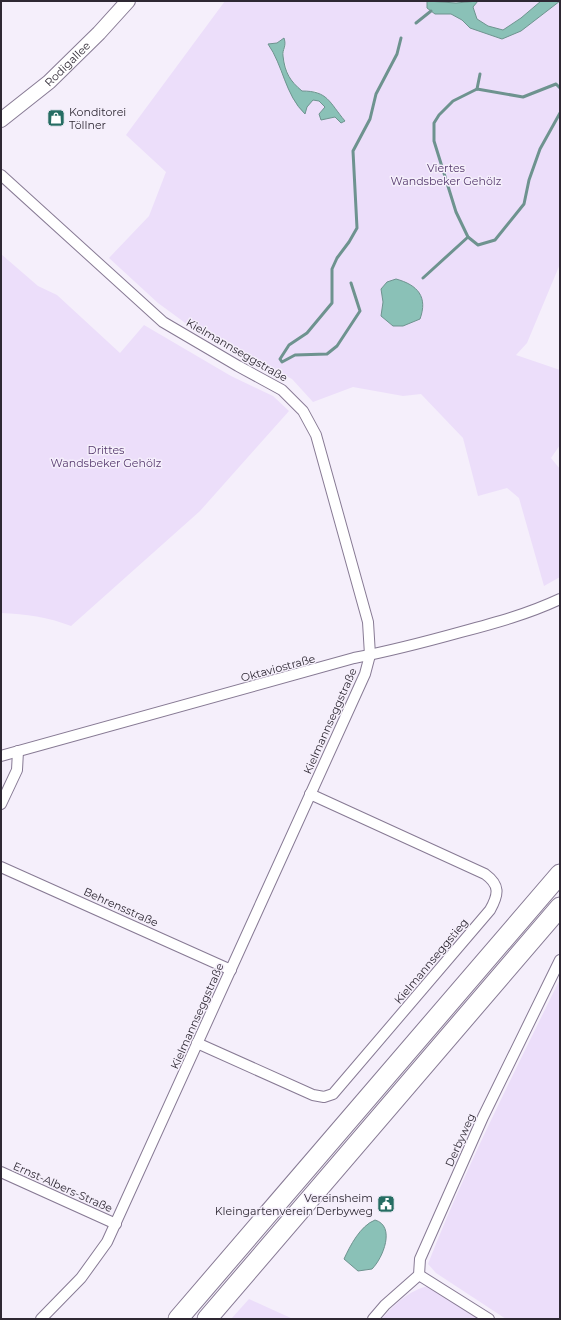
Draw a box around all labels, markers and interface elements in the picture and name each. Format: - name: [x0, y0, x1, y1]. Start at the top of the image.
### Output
- street label: Rodigallee: [42, 38, 93, 89]
- place label: Konditorei Töllner: [69, 105, 126, 132]
- shop icon: Konditorei Töllner: [46, 108, 66, 128]
- park label: Viertes Wandsbeker Gehölz: [391, 161, 502, 188]
- street label: Kielmannseggstraße: [184, 315, 291, 385]
- park label: Drittes Wandsbeker Gehölz: [51, 443, 162, 470]
- street label: Oktaviostraße: [239, 651, 317, 685]
- street label: Kielmannseggstraße: [300, 665, 360, 776]
- street label: Behrensstraße: [81, 884, 161, 930]
- street label: Kielmannseggstieg: [391, 915, 471, 1007]
- street label: Kielmannseggstraße: [167, 960, 227, 1071]
- street label: Derbyweg: [442, 1111, 478, 1169]
- street label: Ernst-Albers-Straße: [11, 1159, 115, 1215]
- place label: Vereinsheim Kleingartenverein Derbyweg: [215, 1191, 373, 1218]
- public building icon: Vereinsheim Kleingartenverein Derbyweg: [376, 1194, 396, 1214]

